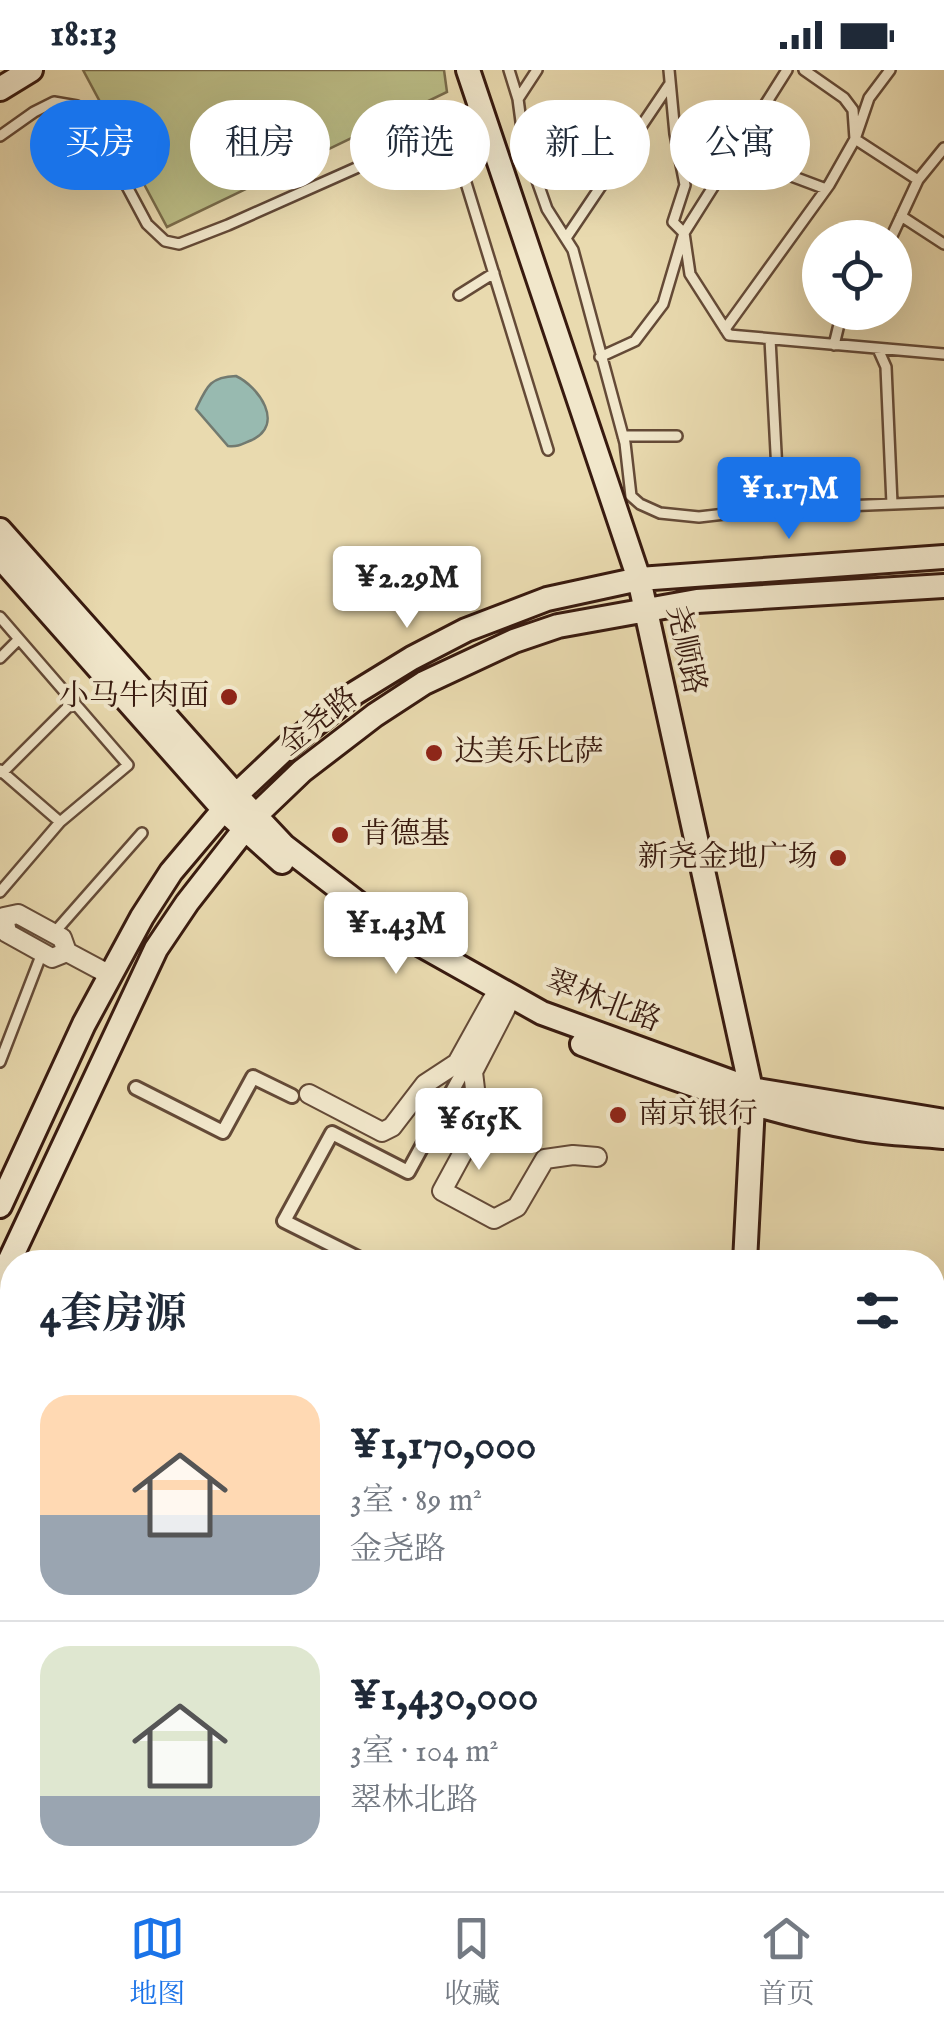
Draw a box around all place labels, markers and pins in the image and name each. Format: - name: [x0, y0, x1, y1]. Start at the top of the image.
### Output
- pin: ¥1.17M: [708, 457, 870, 542]
- pin: ¥2.29M: [326, 546, 488, 631]
- place label: 小马牛肉面: [59, 678, 209, 716]
- marker: 小马牛肉面: [218, 686, 240, 708]
- place label: 达美乐比萨: [454, 734, 604, 772]
- marker: 达美乐比萨: [423, 742, 445, 764]
- place label: 肯德基: [360, 816, 450, 854]
- marker: 肯德基: [329, 824, 351, 846]
- place label: 新尧金地广场: [638, 839, 818, 877]
- marker: 新尧金地广场: [827, 847, 849, 869]
- pin: ¥1.43M: [315, 892, 477, 977]
- pin: ¥615K: [409, 1088, 549, 1173]
- place label: 南京银行: [638, 1096, 758, 1134]
- marker: 南京银行: [607, 1104, 629, 1126]

